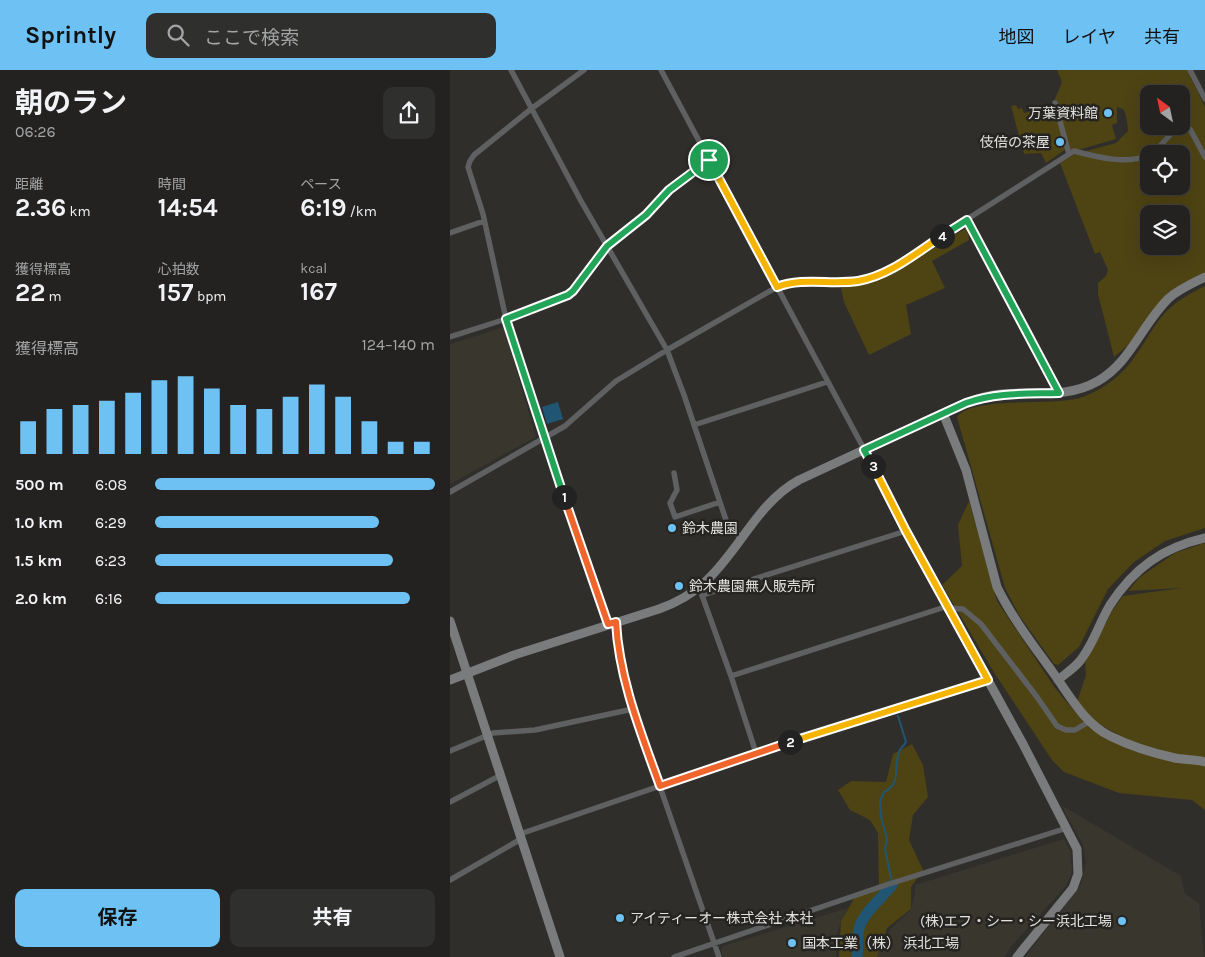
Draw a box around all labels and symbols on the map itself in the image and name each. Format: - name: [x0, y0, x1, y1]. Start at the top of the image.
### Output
- north arrow: [1140, 85, 1190, 135]
- place label: 万葉資料館: [1028, 105, 1098, 122]
- marker: 万葉資料館: [1102, 107, 1114, 119]
- place label: 伎倍の茶屋: [980, 134, 1050, 151]
- marker: 伎倍の茶屋: [1054, 136, 1066, 148]
- pin: [688, 139, 730, 181]
- pin: 4: [930, 224, 954, 248]
- pin: 3: [860, 454, 886, 478]
- pin: 1: [552, 484, 576, 510]
- place label: 鈴木農園: [682, 520, 738, 537]
- marker: 鈴木農園: [666, 522, 678, 534]
- place label: 鈴木農園無人販売所: [689, 578, 815, 595]
- marker: 鈴木農園無人販売所: [673, 580, 685, 592]
- pin: 2: [778, 730, 802, 754]
- place label: アイティーオー株式会社 本社: [630, 910, 814, 927]
- marker: アイティーオー株式会社 本社: [614, 912, 626, 924]
- place label: (株)エフ・シー・シー浜北工場: [920, 913, 1112, 930]
- marker: (株)エフ・シー・シー浜北工場: [1116, 915, 1128, 927]
- place label: 国本工業（株） 浜北工場: [802, 935, 959, 952]
- marker: 国本工業（株） 浜北工場: [786, 937, 798, 949]

